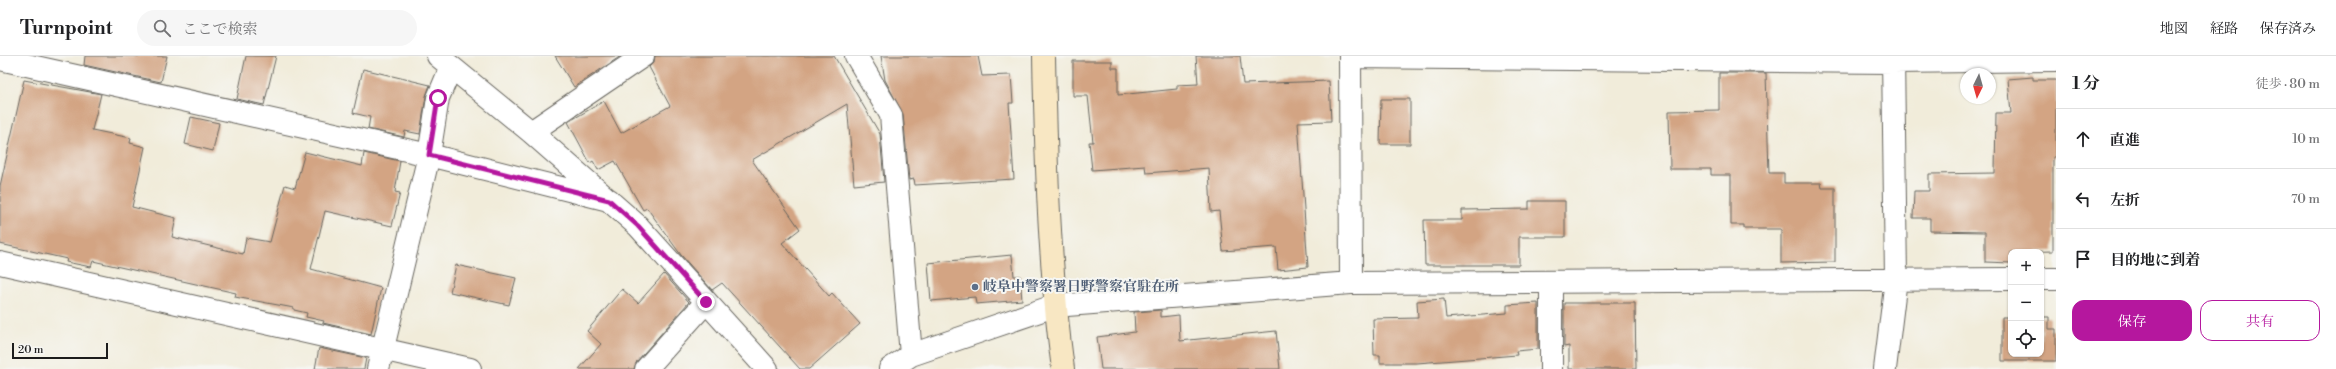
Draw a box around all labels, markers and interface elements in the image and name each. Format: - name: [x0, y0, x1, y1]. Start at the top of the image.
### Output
- search box: [137, 10, 417, 46]
- text: Turnpoint: [20, 16, 113, 40]
- icon: search: [151, 17, 173, 39]
- text: ここで検索: [183, 20, 258, 39]
- text: 地図: [2160, 20, 2188, 38]
- text: 経路: [2210, 20, 2238, 38]
- text: 保存済み: [2260, 20, 2316, 38]
- north arrow: [1960, 68, 1996, 104]
- text: 1 分: [2072, 73, 2100, 95]
- text: 徒歩 · 80 m: [2256, 76, 2320, 92]
- route start: [429, 89, 447, 107]
- icon: ahead: [2072, 128, 2094, 150]
- text: 直進: [2110, 131, 2140, 150]
- text: 10 m: [2292, 131, 2320, 147]
- icon: left: [2072, 188, 2094, 210]
- text: 左折: [2110, 191, 2140, 210]
- text: 70 m: [2291, 191, 2320, 207]
- icon: arrive: [2072, 248, 2094, 270]
- map controls: [2008, 249, 2044, 357]
- button: +: [2008, 249, 2044, 285]
- text: 目的地に到着: [2110, 251, 2200, 270]
- place label: 岐阜中警察署日野警察官駐在所: [983, 278, 1179, 296]
- marker: 岐阜中警察署日野警察官駐在所: [970, 282, 980, 292]
- button: −: [2008, 285, 2044, 321]
- route end: [697, 293, 715, 311]
- button: 保存: [2072, 300, 2192, 341]
- button: 共有: [2200, 300, 2320, 341]
- button: locate: [2008, 321, 2044, 357]
- scale bar: [12, 341, 108, 360]
- text: 20 m: [18, 343, 43, 357]

